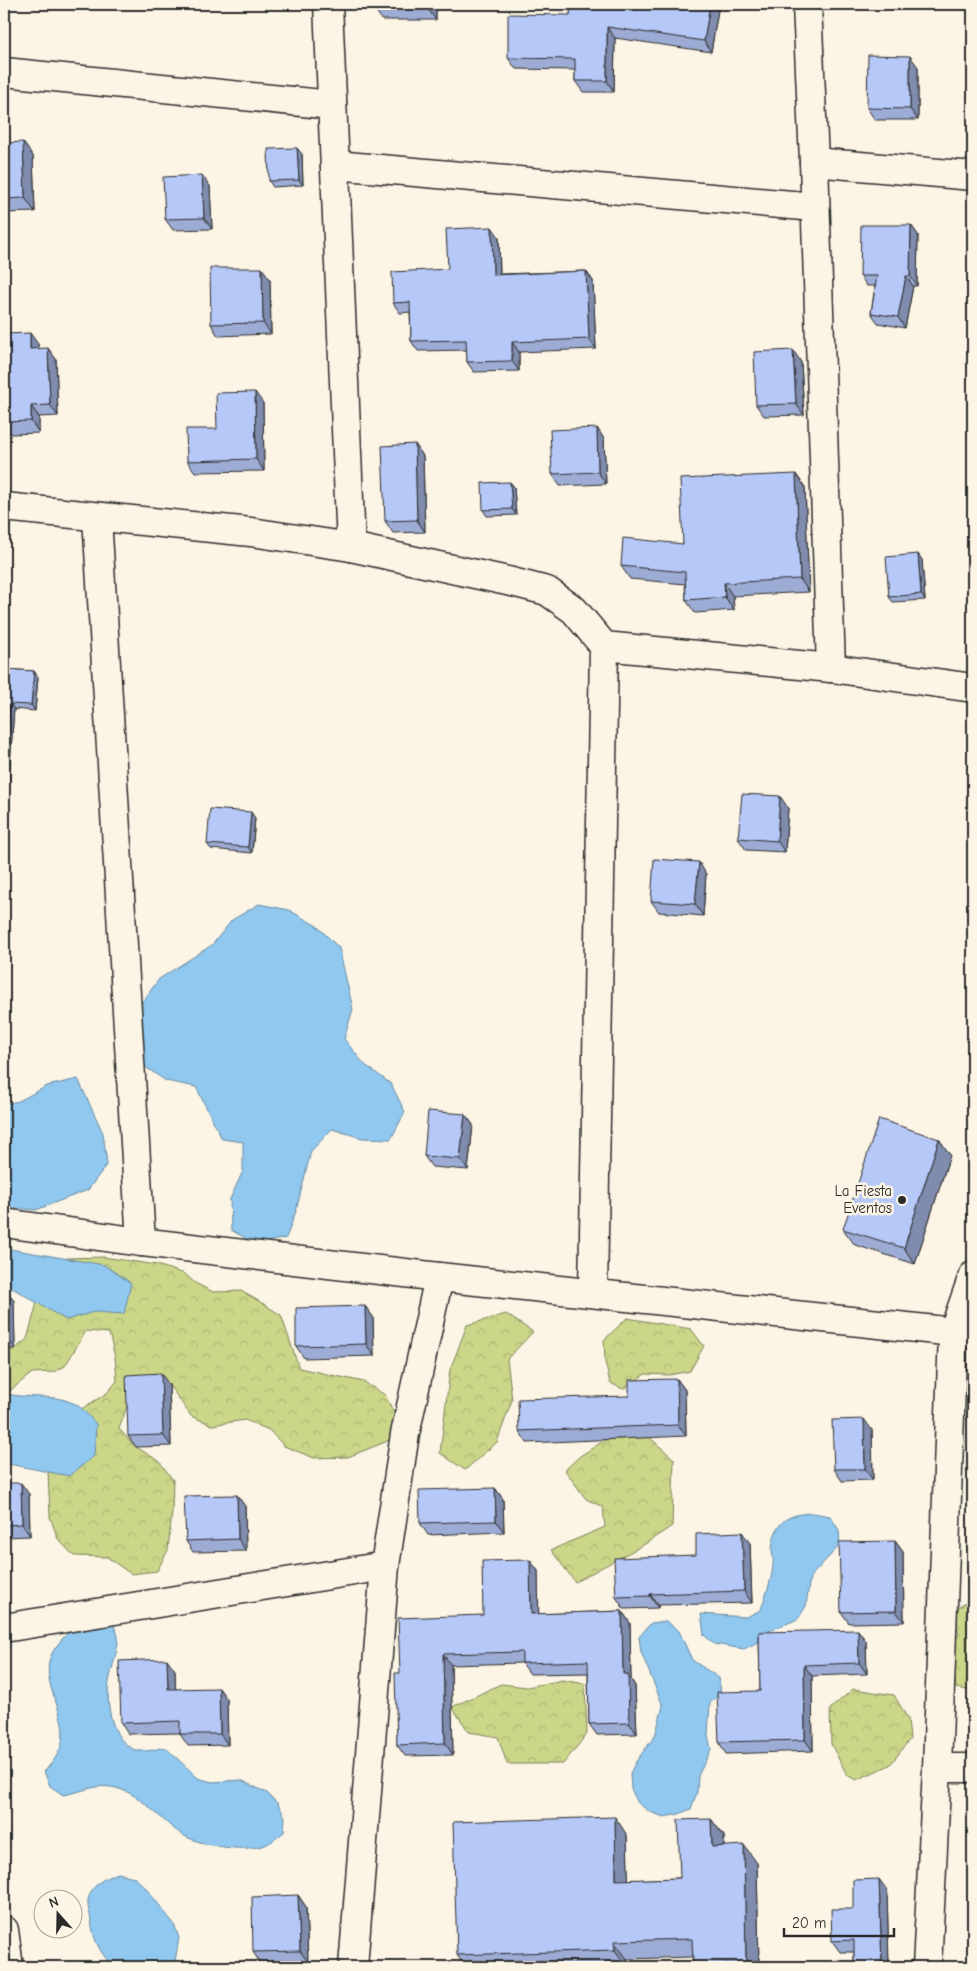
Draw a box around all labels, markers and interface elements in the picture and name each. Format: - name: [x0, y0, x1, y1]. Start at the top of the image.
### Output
- place label: La Fiesta Eventos: [835, 1182, 892, 1217]
- marker: La Fiesta Eventos: [896, 1194, 908, 1206]
- north arrow: [32, 1888, 82, 1938]
- text: N: [47, 1893, 61, 1912]
- scale bar: [784, 1906, 894, 1938]
- text: 20 m: [792, 1914, 826, 1932]

